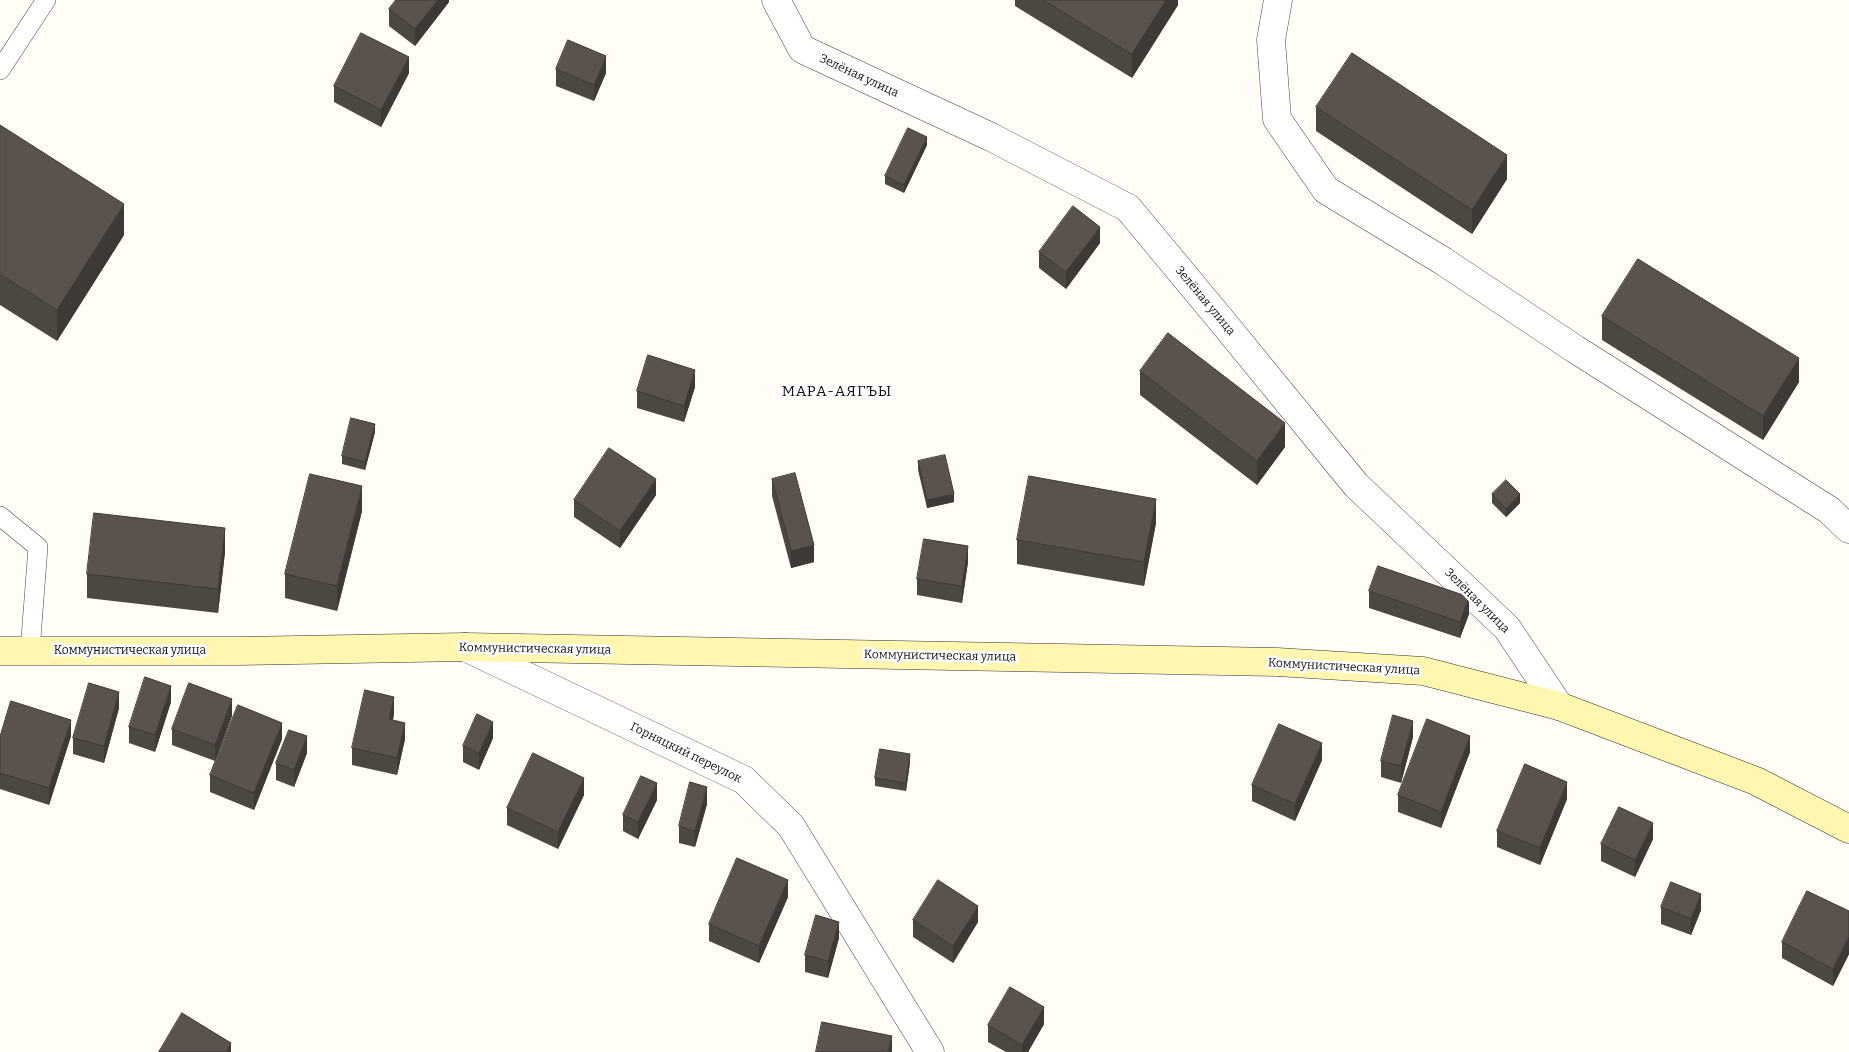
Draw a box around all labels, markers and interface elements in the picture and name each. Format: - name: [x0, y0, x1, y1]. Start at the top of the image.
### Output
- street label: Зелёная улица: [817, 51, 901, 101]
- street label: Зелёная улица: [1172, 264, 1238, 338]
- district label: МАРА-АЯГЪЫ: [780, 383, 894, 401]
- street label: Зелёная улица: [1442, 566, 1512, 636]
- street label: Коммунистическая улица: [459, 640, 611, 658]
- street label: Коммунистическая улица: [54, 644, 206, 658]
- street label: Коммунистическая улица: [864, 647, 1016, 665]
- street label: Коммунистическая улица: [1268, 656, 1420, 678]
- street label: Горняцкий переулок: [628, 720, 744, 786]

